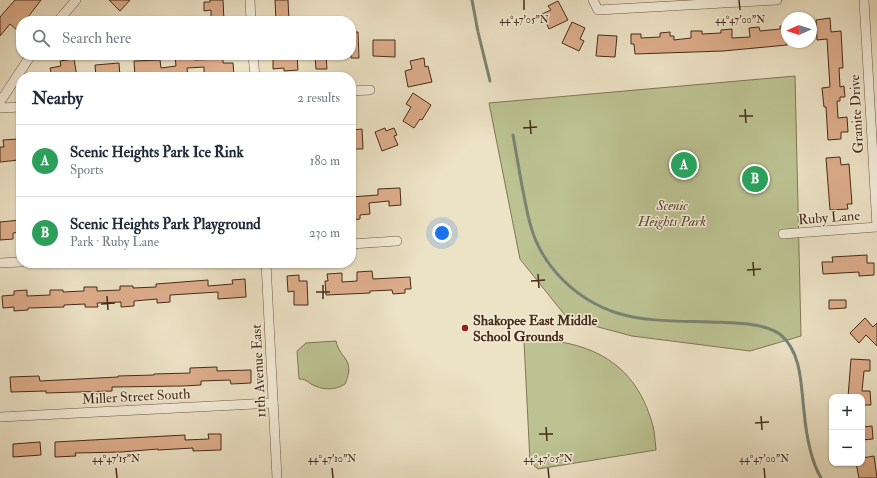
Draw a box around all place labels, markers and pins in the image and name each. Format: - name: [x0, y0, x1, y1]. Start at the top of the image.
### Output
- pin: A: [671, 150, 697, 180]
- pin: B: [742, 164, 768, 194]
- place label: Shakopee East Middle School Grounds: [473, 312, 597, 345]
- marker: Shakopee East Middle School Grounds: [460, 323, 470, 333]

